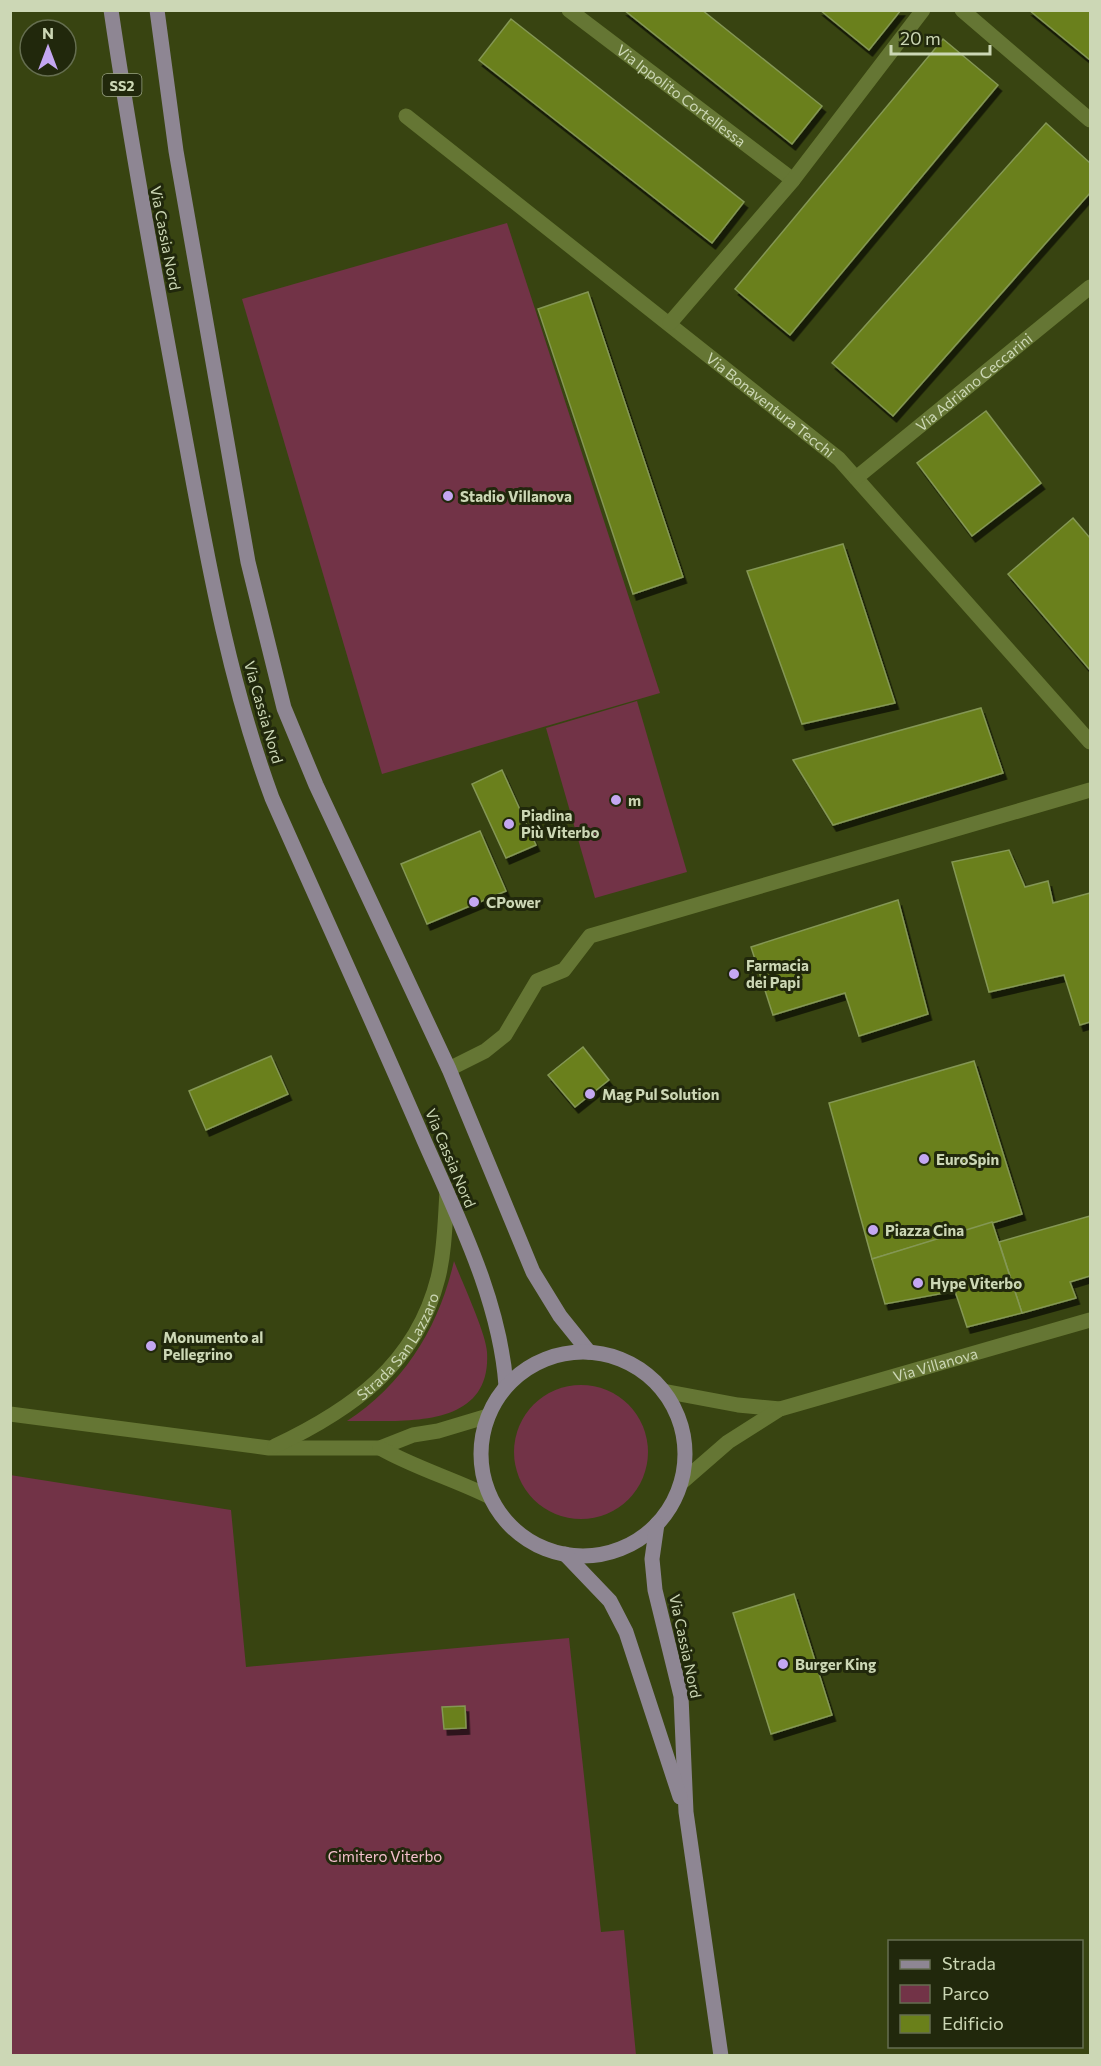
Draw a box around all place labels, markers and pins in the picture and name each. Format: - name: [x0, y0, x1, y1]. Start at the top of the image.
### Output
- place label: Stadio Villanova: [460, 487, 572, 505]
- marker: Stadio Villanova: [441, 489, 455, 503]
- place label: m: [628, 791, 641, 809]
- marker: m: [609, 793, 623, 807]
- place label: Piadina Più Viterbo: [521, 806, 599, 841]
- marker: Piadina Più Viterbo: [502, 817, 516, 831]
- place label: CPower: [486, 893, 541, 911]
- marker: CPower: [467, 895, 481, 909]
- place label: Farmacia dei Papi: [746, 956, 809, 991]
- marker: Farmacia dei Papi: [727, 967, 741, 981]
- place label: Mag Pul Solution: [602, 1085, 719, 1103]
- marker: Mag Pul Solution: [583, 1087, 597, 1101]
- place label: EuroSpin: [936, 1150, 999, 1168]
- marker: EuroSpin: [917, 1152, 931, 1166]
- place label: Piazza Cina: [885, 1221, 964, 1239]
- marker: Piazza Cina: [866, 1223, 880, 1237]
- place label: Hype Viterbo: [930, 1274, 1022, 1292]
- marker: Hype Viterbo: [911, 1276, 925, 1290]
- place label: Monumento al Pellegrino: [163, 1328, 263, 1363]
- marker: Monumento al Pellegrino: [144, 1339, 158, 1353]
- place label: Burger King: [795, 1655, 876, 1673]
- marker: Burger King: [776, 1657, 790, 1671]

